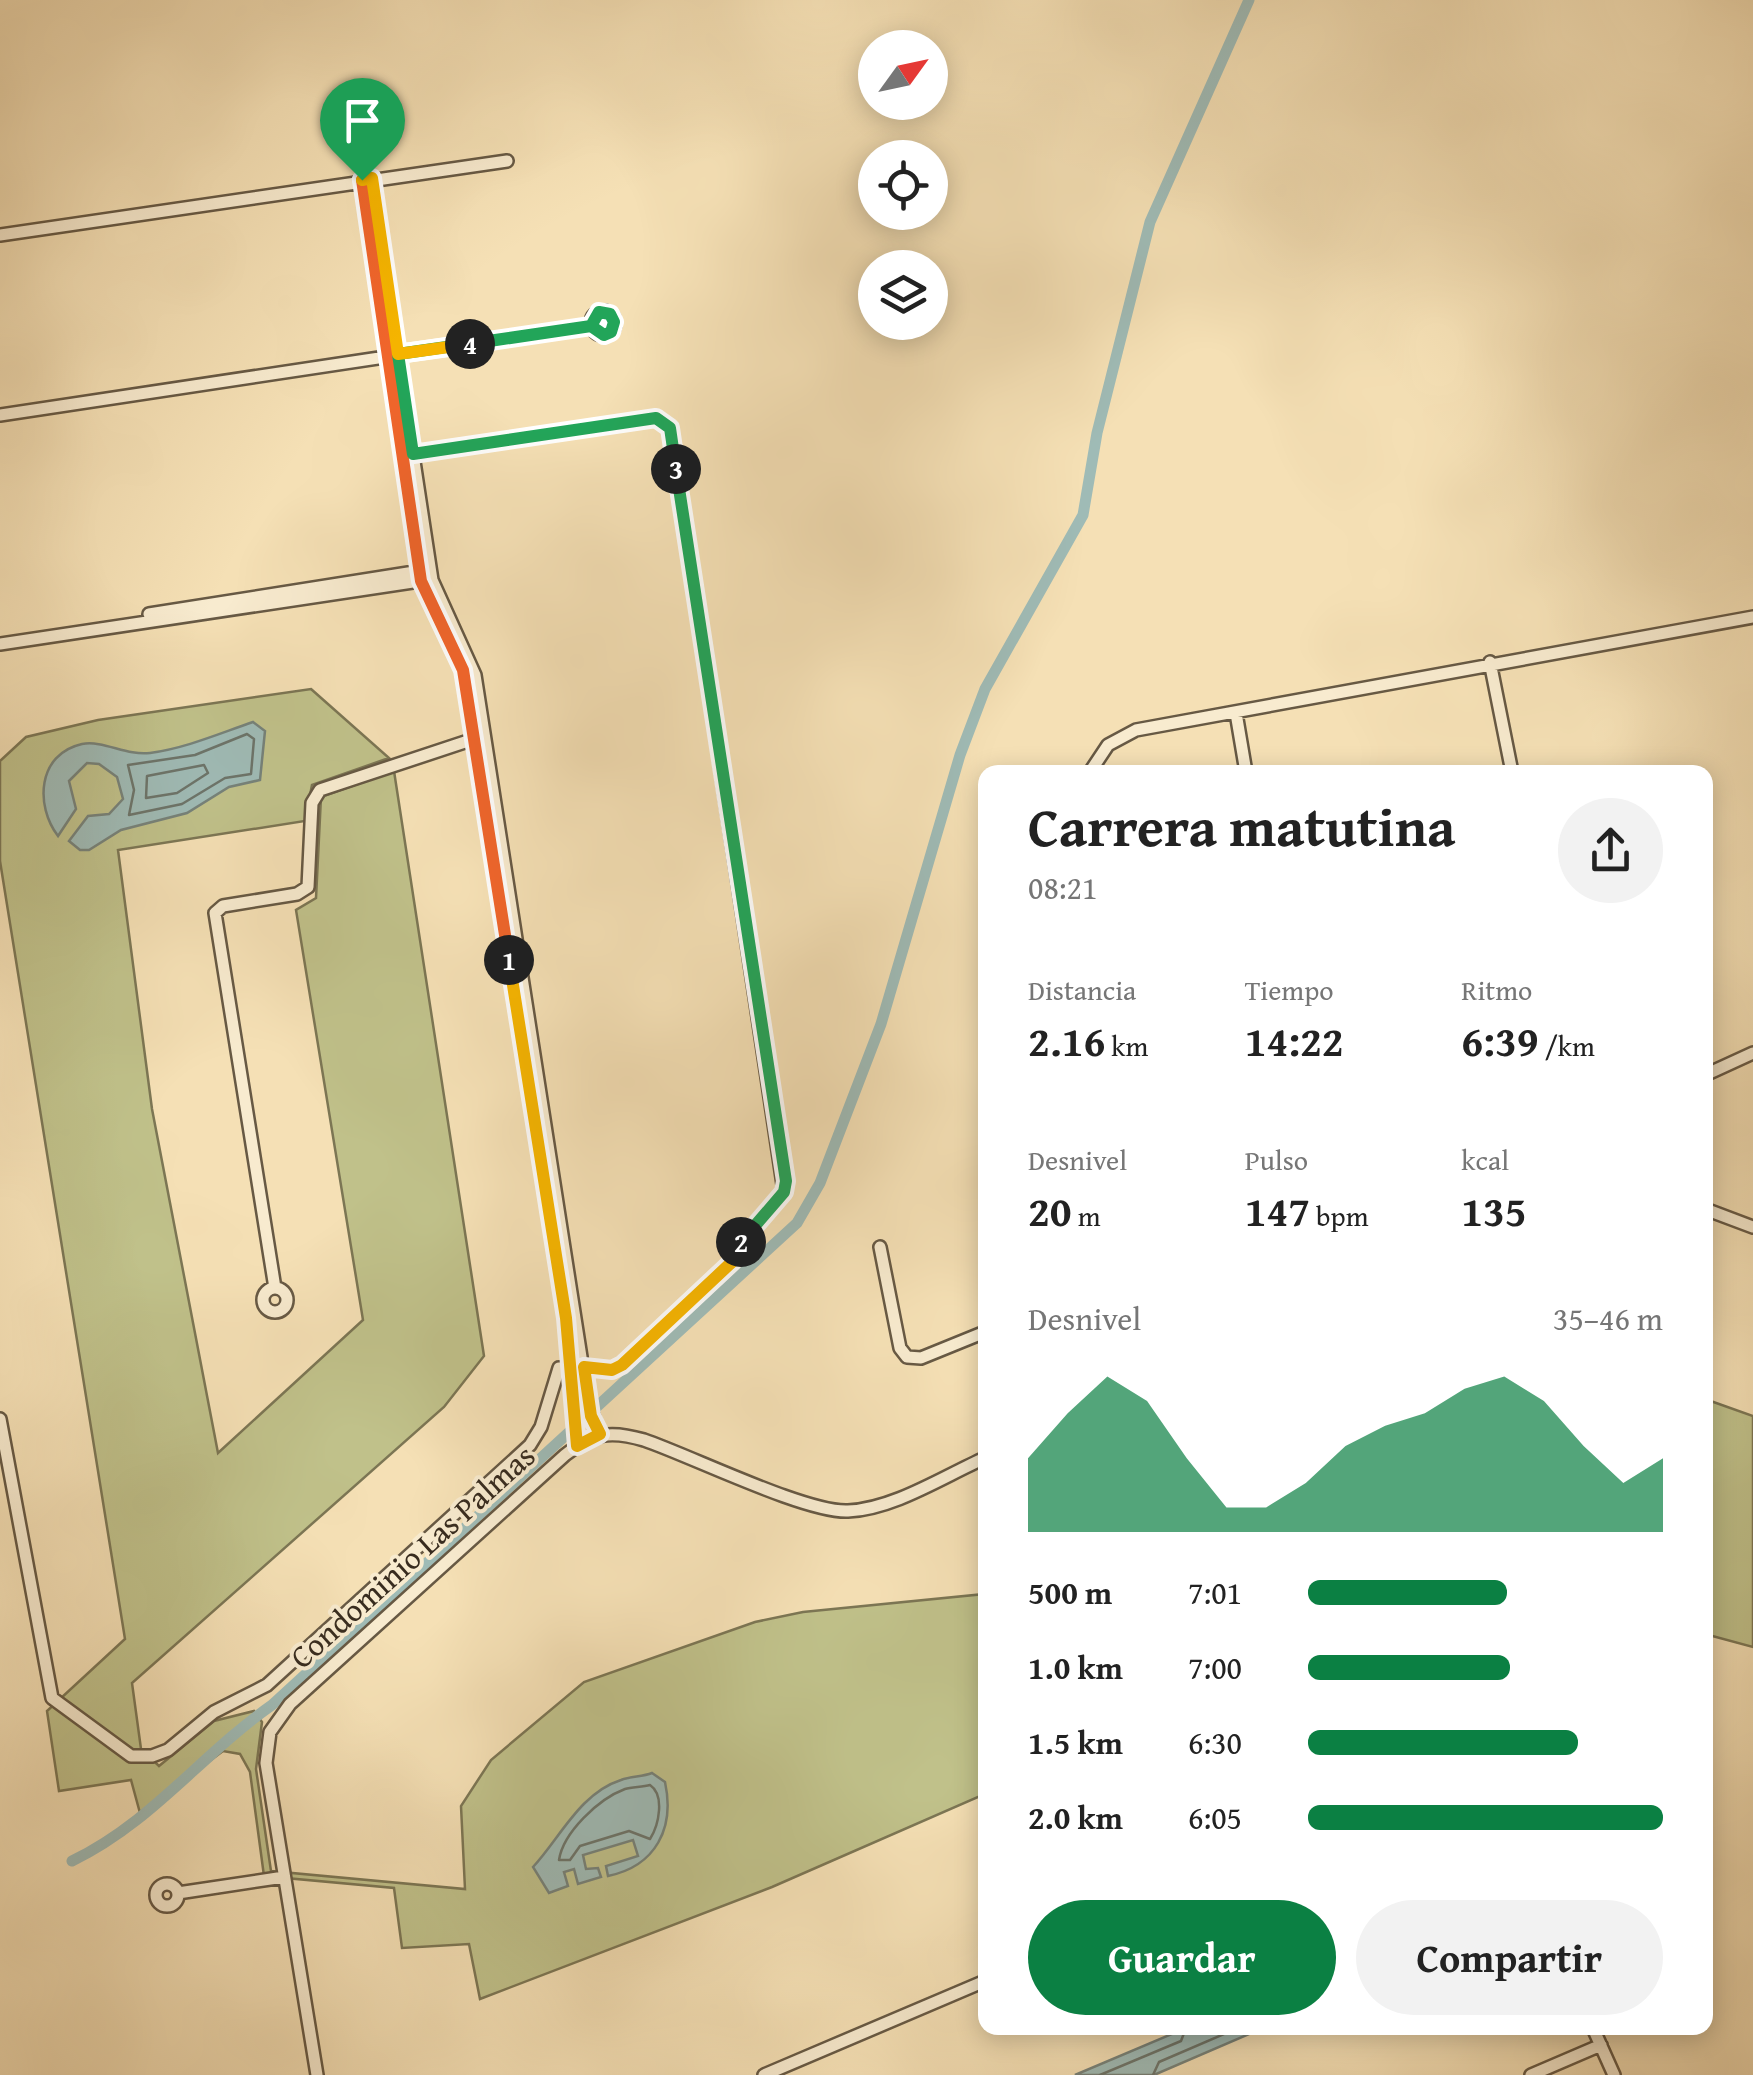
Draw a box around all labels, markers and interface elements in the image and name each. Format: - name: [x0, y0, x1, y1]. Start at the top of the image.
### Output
- north arrow: [858, 30, 948, 120]
- map controls: [858, 30, 948, 340]
- pin: [320, 78, 405, 181]
- icon: arrive: [335, 93, 390, 148]
- button: locate: [858, 140, 948, 230]
- button: layers: [858, 250, 948, 340]
- pin: 4: [445, 319, 495, 369]
- text: 4: [463, 323, 477, 364]
- pin: 3: [651, 444, 701, 494]
- text: 3: [669, 448, 683, 489]
- text: Carrera matutina: [1028, 786, 1455, 866]
- button: share: [1558, 798, 1663, 903]
- text: 08:21: [1028, 864, 1097, 911]
- pin: 1: [484, 935, 534, 985]
- text: 1: [502, 939, 516, 980]
- text: Distancia: [1028, 969, 1136, 1010]
- text: Tiempo: [1245, 969, 1334, 1010]
- text: Ritmo: [1461, 969, 1532, 1010]
- text: 2.16: [1028, 1010, 1105, 1071]
- text: 14:22: [1245, 1010, 1344, 1071]
- text: 6:39: [1461, 1010, 1538, 1071]
- text: km: [1105, 1025, 1148, 1066]
- text: /km: [1538, 1025, 1595, 1066]
- text: Desnivel: [1028, 1139, 1127, 1180]
- text: Pulso: [1245, 1139, 1308, 1180]
- text: kcal: [1461, 1139, 1509, 1180]
- text: 20: [1028, 1180, 1072, 1241]
- text: 147: [1245, 1180, 1310, 1241]
- text: 135: [1461, 1180, 1527, 1241]
- text: m: [1072, 1195, 1101, 1236]
- text: bpm: [1310, 1195, 1369, 1236]
- pin: 2: [716, 1217, 766, 1267]
- text: 2: [734, 1221, 748, 1262]
- text: Desnivel: [1028, 1295, 1141, 1342]
- text: 35–46 m: [1553, 1295, 1663, 1342]
- street label: Condominio Las Palmas: [279, 1433, 545, 1679]
- text: 500 m: [1028, 1569, 1112, 1616]
- text: 7:01: [1188, 1569, 1242, 1616]
- text: 1.0 km: [1028, 1644, 1123, 1691]
- text: 7:00: [1188, 1644, 1242, 1691]
- text: 1.5 km: [1028, 1719, 1123, 1766]
- text: 6:30: [1188, 1719, 1242, 1766]
- text: 2.0 km: [1028, 1794, 1123, 1841]
- text: 6:05: [1188, 1794, 1242, 1841]
- button: Guardar: [1028, 1900, 1336, 2015]
- button: Compartir: [1356, 1900, 1663, 2015]

